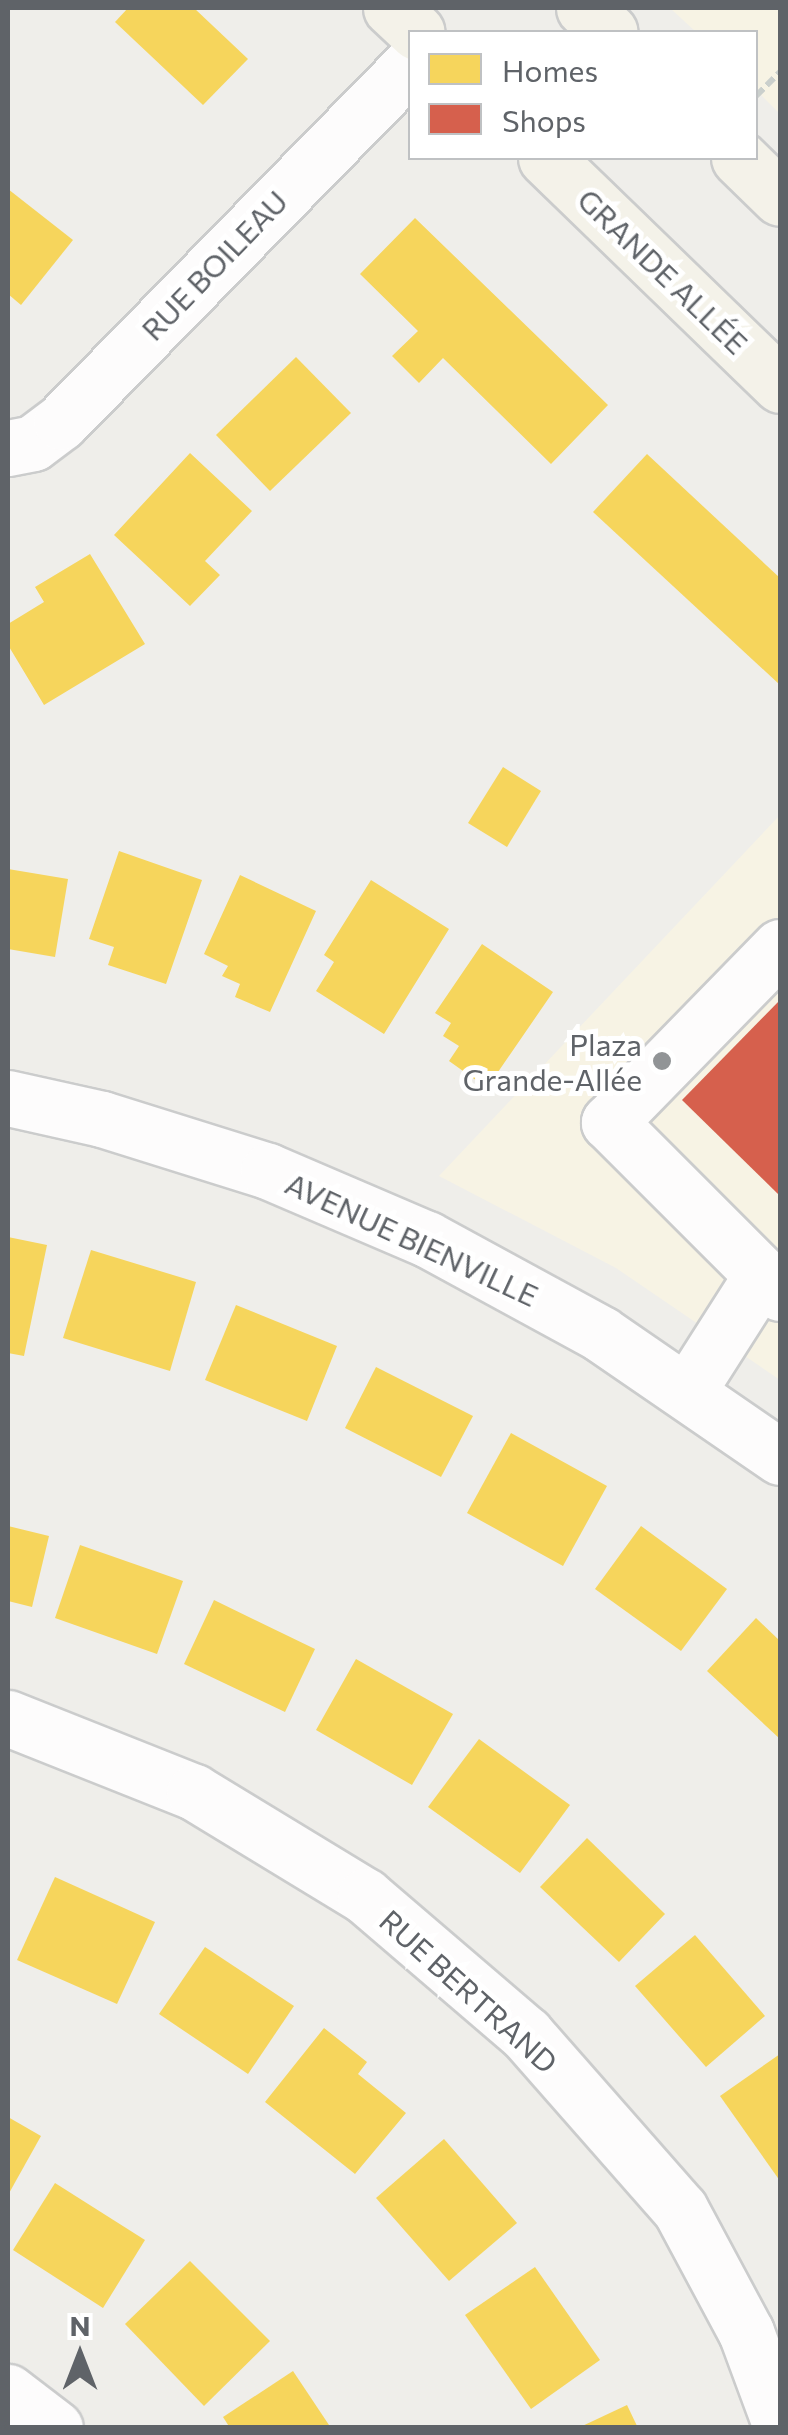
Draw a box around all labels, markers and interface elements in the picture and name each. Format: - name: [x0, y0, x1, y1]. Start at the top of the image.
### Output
- legend: [408, 30, 758, 160]
- text: Homes: [502, 51, 598, 88]
- text: Shops: [502, 101, 586, 138]
- street label: GRANDE ALLÉE: [571, 181, 755, 361]
- street label: RUE BOILEAU: [134, 183, 294, 347]
- place label: Plaza Grande-Allée: [463, 1026, 642, 1096]
- marker: Plaza Grande-Allée: [651, 1050, 673, 1072]
- street label: AVENUE BIENVILLE: [280, 1165, 544, 1313]
- street label: RUE BERTRAND: [373, 1902, 565, 2080]
- north arrow: [30, 2305, 130, 2405]
- text: N: [70, 2308, 91, 2342]

